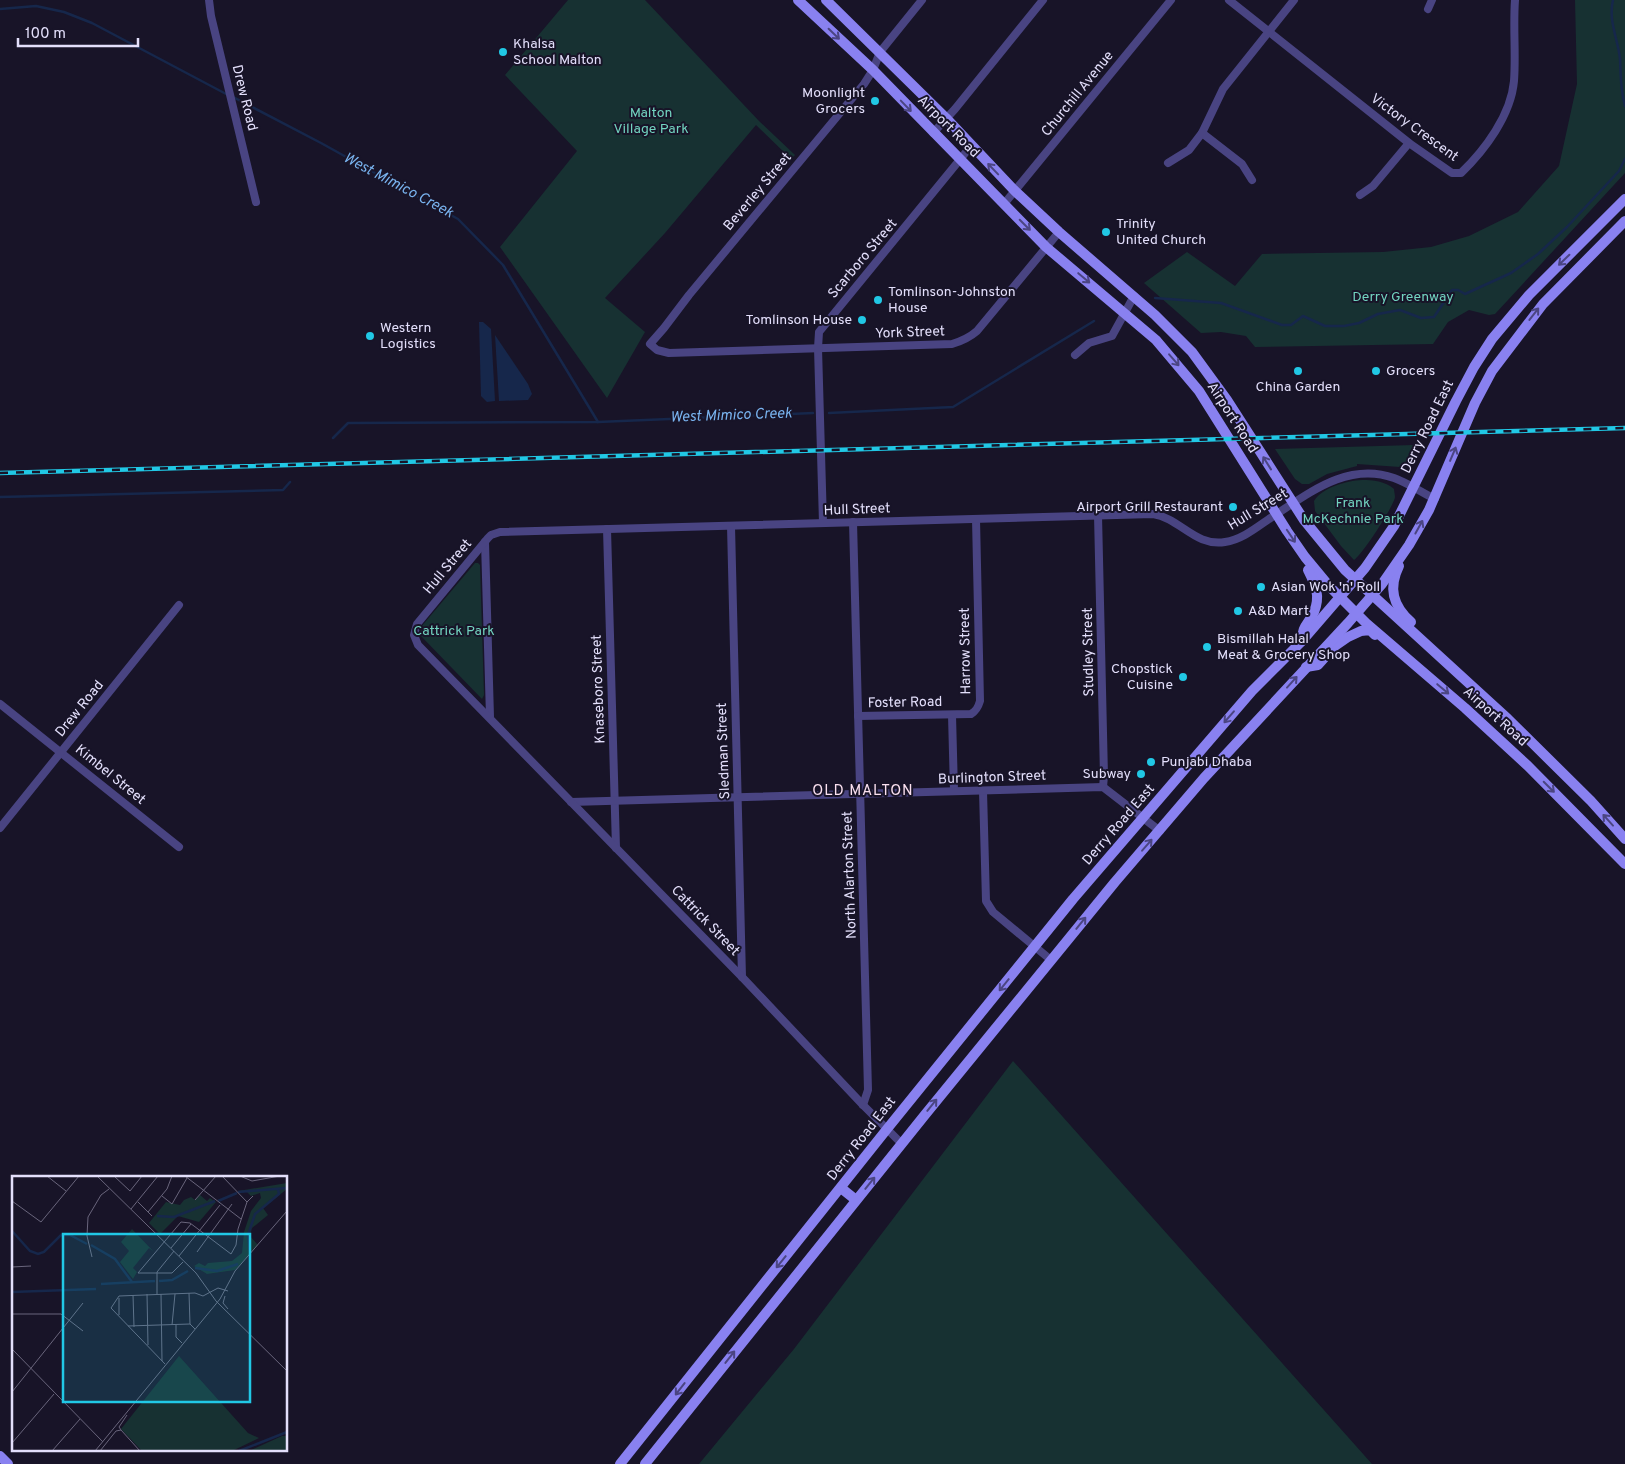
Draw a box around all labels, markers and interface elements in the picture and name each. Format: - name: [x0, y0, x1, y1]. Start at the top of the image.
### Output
- scale bar: [18, 15, 138, 47]
- text: 100 m: [25, 25, 66, 44]
- one-way arrow: [827, 28, 840, 40]
- place label: Khalsa School Malton: [513, 36, 602, 69]
- marker: Khalsa School Malton: [497, 46, 509, 58]
- street label: Churchill Avenue: [1038, 48, 1118, 140]
- street label: Drew Road: [228, 63, 260, 133]
- place label: Moonlight Grocers: [802, 85, 865, 118]
- street label: Victory Crescent: [1367, 90, 1461, 166]
- street label: Airport Road: [913, 92, 983, 162]
- marker: Moonlight Grocers: [869, 95, 881, 107]
- one-way arrow: [900, 99, 912, 112]
- park label: Malton Village Park: [613, 105, 689, 138]
- water label: West Mimico Creek: [340, 149, 457, 223]
- street label: Beverley Street: [720, 149, 796, 235]
- one-way arrow: [987, 163, 999, 175]
- street label: Scarboro Street: [825, 216, 901, 302]
- place label: Trinity United Church: [1116, 216, 1206, 249]
- one-way arrow: [1019, 219, 1031, 231]
- marker: Trinity United Church: [1100, 226, 1112, 238]
- one-way arrow: [1558, 254, 1570, 266]
- one-way arrow: [1077, 272, 1090, 284]
- place label: Tomlinson-Johnston House: [888, 284, 1016, 317]
- park label: Derry Greenway: [1352, 289, 1454, 306]
- marker: Tomlinson-Johnston House: [872, 294, 884, 306]
- one-way arrow: [1529, 308, 1540, 321]
- place label: Tomlinson House: [746, 312, 852, 329]
- marker: Tomlinson House: [856, 314, 868, 326]
- place label: Western Logistics: [380, 320, 436, 353]
- street label: York Street: [875, 323, 945, 343]
- marker: Western Logistics: [364, 330, 376, 342]
- one-way arrow: [1168, 354, 1179, 367]
- place label: Grocers: [1386, 363, 1435, 380]
- marker: China Garden: [1292, 365, 1304, 377]
- marker: Grocers: [1370, 365, 1382, 377]
- street label: Derry Road East: [1398, 378, 1458, 476]
- street label: Airport Road: [1203, 379, 1261, 457]
- place label: China Garden: [1256, 379, 1340, 396]
- water label: West Mimico Creek: [670, 404, 793, 428]
- one-way arrow: [1449, 447, 1458, 462]
- one-way arrow: [1261, 456, 1271, 470]
- street label: Hull Street: [1225, 485, 1291, 535]
- park label: Frank McKechnie Park: [1302, 495, 1404, 528]
- place label: Airport Grill Restaurant: [1076, 499, 1223, 516]
- street label: Hull Street: [823, 500, 891, 520]
- marker: Airport Grill Restaurant: [1227, 501, 1239, 513]
- one-way arrow: [1415, 520, 1425, 535]
- one-way arrow: [1286, 529, 1296, 543]
- street label: Hull Street: [420, 536, 476, 598]
- place label: Asian Wok 'n' Roll: [1271, 579, 1380, 596]
- marker: Asian Wok 'n' Roll: [1255, 581, 1267, 593]
- place label: A&D Mart: [1248, 603, 1309, 620]
- marker: A&D Mart: [1232, 605, 1244, 617]
- street label: Harrow Street: [957, 607, 975, 695]
- street label: Studley Street: [1080, 607, 1098, 697]
- park label: Cattrick Park: [413, 623, 495, 640]
- place label: Bismillah Halal Meat & Grocery Shop: [1217, 631, 1350, 664]
- street label: Knaseboro Street: [589, 634, 609, 744]
- marker: Bismillah Halal Meat & Grocery Shop: [1201, 641, 1213, 653]
- place label: Chopstick Cuisine: [1111, 661, 1173, 694]
- marker: Chopstick Cuisine: [1177, 671, 1189, 683]
- one-way arrow: [1286, 676, 1298, 689]
- street label: Drew Road: [52, 677, 108, 741]
- one-way arrow: [1436, 683, 1449, 694]
- street label: Airport Road: [1459, 684, 1531, 750]
- street label: Foster Road: [867, 694, 943, 712]
- street label: Sledman Street: [714, 702, 734, 800]
- one-way arrow: [1224, 711, 1235, 724]
- street label: Kimbel Street: [71, 741, 149, 809]
- place label: Punjabi Dhaba: [1161, 754, 1252, 771]
- marker: Punjabi Dhaba: [1145, 756, 1157, 768]
- place label: Subway: [1082, 766, 1131, 783]
- street label: Burlington Street: [938, 768, 1046, 788]
- marker: Subway: [1135, 768, 1147, 780]
- one-way arrow: [1543, 780, 1555, 793]
- street label: Derry Road East: [1079, 781, 1159, 869]
- district label: OLD MALTON: [812, 782, 914, 801]
- street label: North Alarton Street: [839, 811, 861, 939]
- one-way arrow: [1602, 813, 1614, 826]
- one-way arrow: [1141, 839, 1153, 852]
- street label: Cattrick Street: [667, 882, 743, 960]
- one-way arrow: [1076, 916, 1087, 929]
- one-way arrow: [998, 978, 1009, 991]
- street label: Derry Road East: [824, 1094, 900, 1184]
- one-way arrow: [927, 1099, 938, 1112]
- inset map: [12, 1176, 288, 1452]
- one-way arrow: [864, 1177, 875, 1190]
- one-way arrow: [776, 1255, 787, 1268]
- one-way arrow: [724, 1351, 735, 1364]
- one-way arrow: [674, 1382, 685, 1395]

